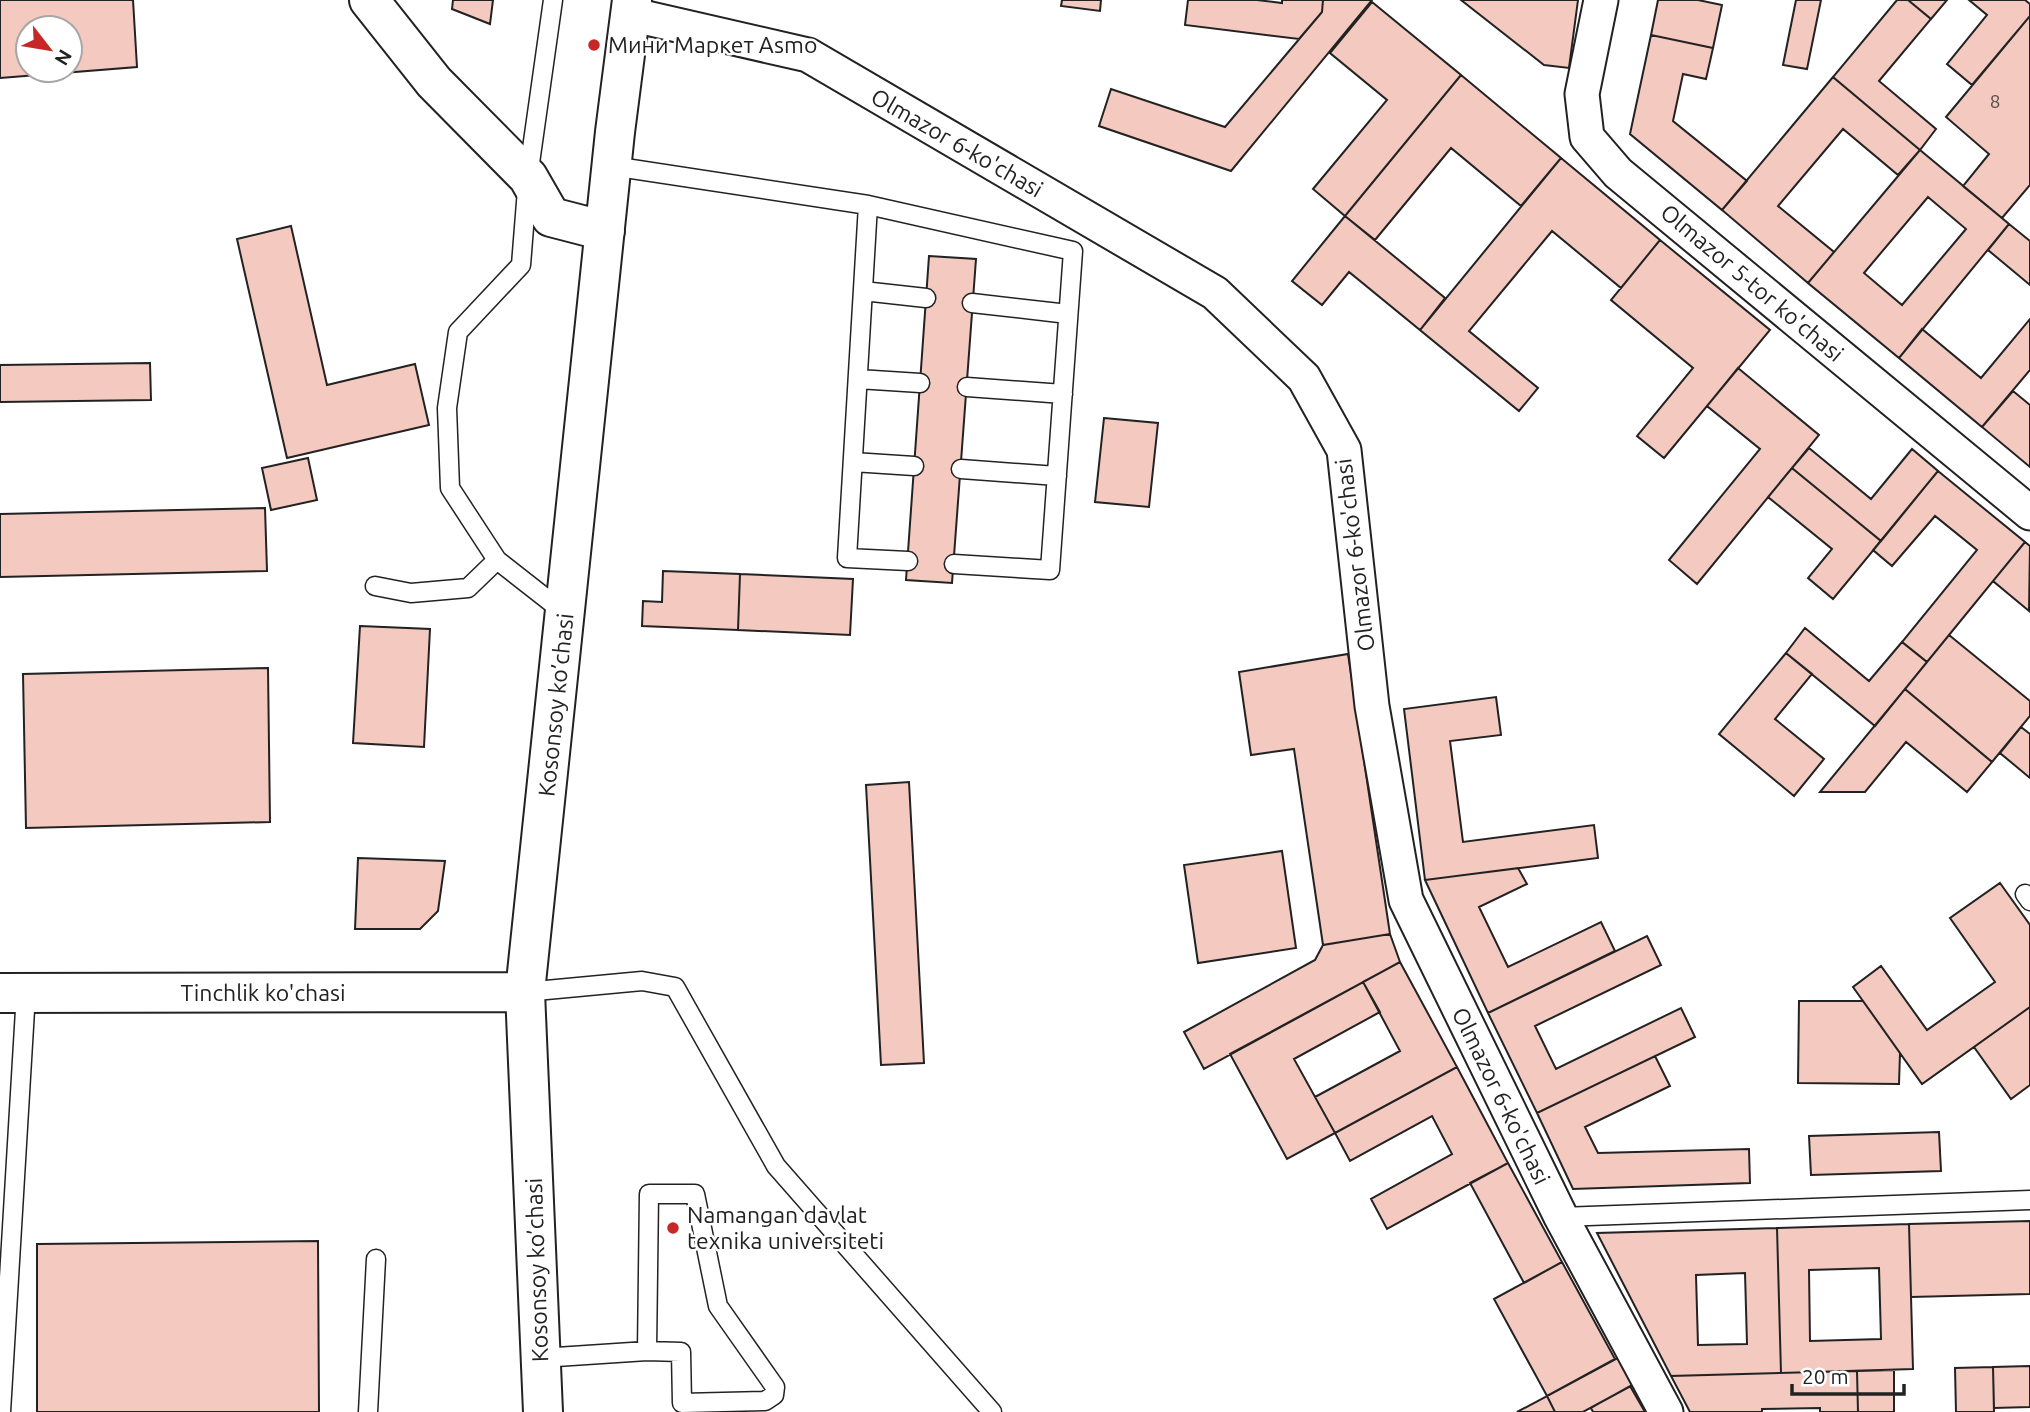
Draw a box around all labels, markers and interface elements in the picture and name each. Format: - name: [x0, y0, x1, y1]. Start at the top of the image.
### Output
- north arrow: [14, 14, 84, 84]
- place label: Мини Маркет Asmo: [608, 32, 817, 57]
- marker: Мини Маркет Asmo: [586, 37, 602, 53]
- text: N: [50, 46, 77, 70]
- street label: Olmazor 6-ko'chasi: [867, 83, 1047, 202]
- house number: 8: [1990, 90, 2000, 112]
- street label: Olmazor 5-tor ko'chasi: [1656, 199, 1849, 366]
- street label: Olmazor 6-ko'chasi: [1330, 457, 1379, 653]
- street label: Kosonsoy ko’chasi: [533, 612, 578, 798]
- street label: Tinchlik ko'chasi: [180, 980, 346, 1005]
- street label: Olmazor 6-ko'chasi: [1448, 1003, 1555, 1188]
- street label: Kosonsoy ko’chasi: [521, 1178, 552, 1362]
- place label: Namangan davlat texnika universiteti: [687, 1202, 884, 1253]
- marker: Namangan davlat texnika universiteti: [665, 1220, 681, 1236]
- scale bar: [1792, 1352, 1904, 1396]
- text: 20 m: [1802, 1364, 1849, 1388]

